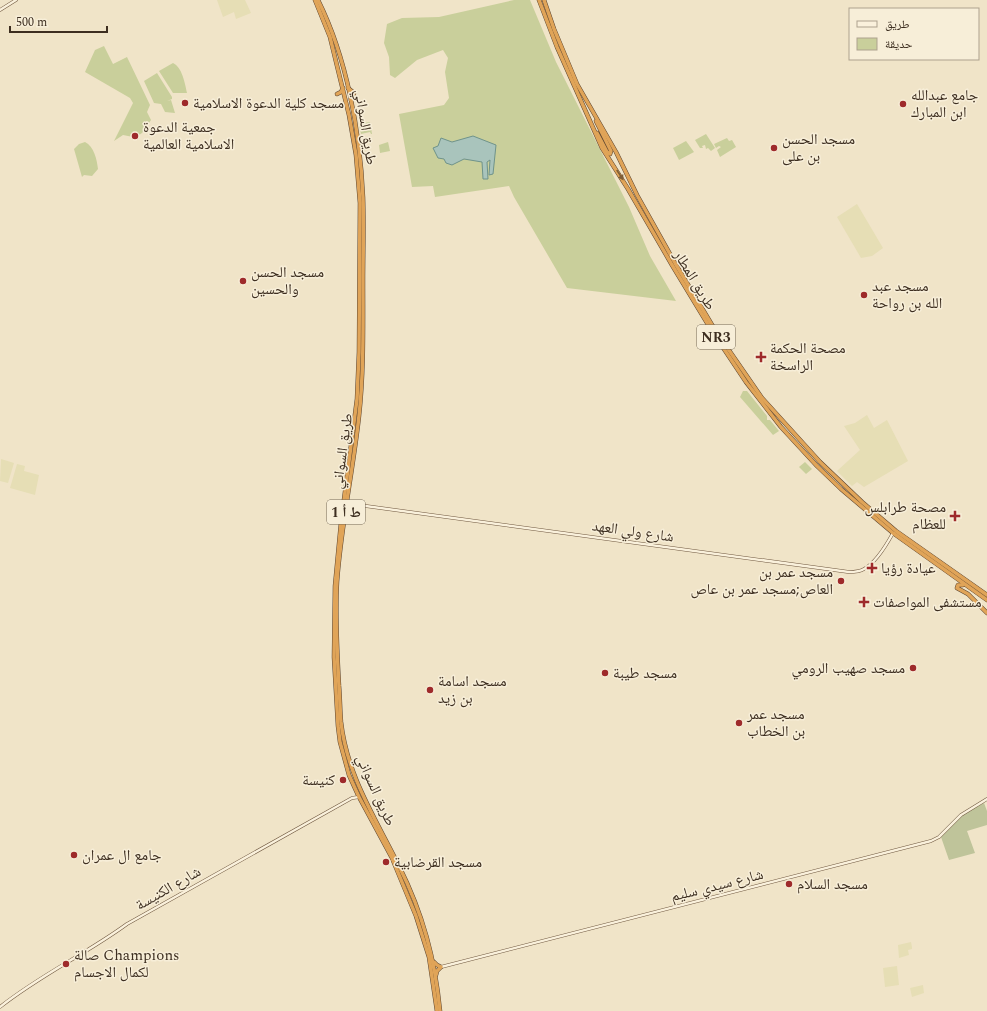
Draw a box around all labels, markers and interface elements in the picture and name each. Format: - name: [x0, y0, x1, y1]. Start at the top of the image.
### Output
- scale bar: [10, 8, 107, 34]
- legend: [849, 8, 979, 60]
- text: 500 m: [16, 13, 47, 32]
- text: طريق: [885, 15, 910, 34]
- text: حديقة: [885, 35, 913, 54]
- place label: جامع عبدالله ابن المبارك: [911, 84, 979, 124]
- street label: طريق السواني: [348, 88, 383, 167]
- place label: مسجد كلية الدعوة الاسلامية: [193, 92, 344, 115]
- marker: مسجد كلية الدعوة الاسلامية: [180, 98, 190, 108]
- marker: جامع عبدالله ابن المبارك: [898, 99, 908, 109]
- place label: جمعية الدعوة الاسلامية العالمية: [143, 116, 234, 156]
- place label: مسجد الحسن بن على: [782, 128, 855, 168]
- marker: جمعية الدعوة الاسلامية العالمية: [130, 131, 140, 141]
- marker: مسجد الحسن بن على: [769, 143, 779, 153]
- one-way arrow: [616, 169, 623, 181]
- street label: طريق المطار: [667, 245, 722, 315]
- place label: مسجد الحسن والحسين: [251, 261, 324, 301]
- place label: مسجد عبد الله بن رواحة: [872, 275, 942, 315]
- marker: مسجد الحسن والحسين: [238, 276, 248, 286]
- marker: مسجد عبد الله بن رواحة: [859, 290, 869, 300]
- road number: NR3: [697, 325, 735, 349]
- place label: مصحة الحكمة الراسخة: [770, 337, 846, 377]
- marker: مصحة الحكمة الراسخة: [755, 351, 767, 363]
- street label: طريق السواني: [326, 412, 359, 490]
- place label: مصحة طرابلس للعظام: [864, 496, 946, 536]
- road number: ط أ 1: [327, 500, 365, 524]
- marker: مصحة طرابلس للعظام: [949, 510, 961, 522]
- street label: شارع ولي العهد: [591, 514, 675, 549]
- place label: عيادة رؤيا: [881, 557, 936, 580]
- place label: مسجد عمر بن العاص;مسجد عمر بن عاص: [690, 561, 833, 601]
- marker: عيادة رؤيا: [866, 562, 878, 574]
- marker: مسجد عمر بن العاص;مسجد عمر بن عاص: [836, 576, 846, 586]
- place label: مستشفى المواصفات: [873, 591, 982, 614]
- marker: مستشفى المواصفات: [858, 596, 870, 608]
- place label: مسجد صهيب الرومي: [791, 657, 905, 680]
- place label: مسجد طيبة: [613, 662, 677, 685]
- marker: مسجد صهيب الرومي: [908, 663, 918, 673]
- marker: مسجد طيبة: [600, 668, 610, 678]
- place label: مسجد اسامة بن زيد: [438, 670, 507, 710]
- marker: مسجد اسامة بن زيد: [425, 685, 435, 695]
- place label: مسجد عمر بن الخطاب: [746, 703, 805, 743]
- marker: مسجد عمر بن الخطاب: [734, 718, 744, 728]
- street label: طريق السواني: [350, 751, 402, 830]
- place label: كنيسة: [302, 769, 335, 792]
- marker: كنيسة: [338, 775, 348, 785]
- place label: جامع ال عمران: [82, 844, 162, 867]
- marker: جامع ال عمران: [69, 850, 79, 860]
- place label: مسجد القرضابية: [394, 851, 482, 874]
- marker: مسجد القرضابية: [381, 857, 391, 867]
- street label: شارع الكنيسة: [131, 860, 205, 916]
- street label: شارع سيدي سليم: [668, 863, 766, 908]
- place label: مسجد السلام: [797, 873, 868, 896]
- marker: مسجد السلام: [784, 879, 794, 889]
- place label: صالة Champions لكمال الاجسام: [74, 944, 180, 984]
- marker: صالة Champions لكمال الاجسام: [61, 959, 71, 969]

